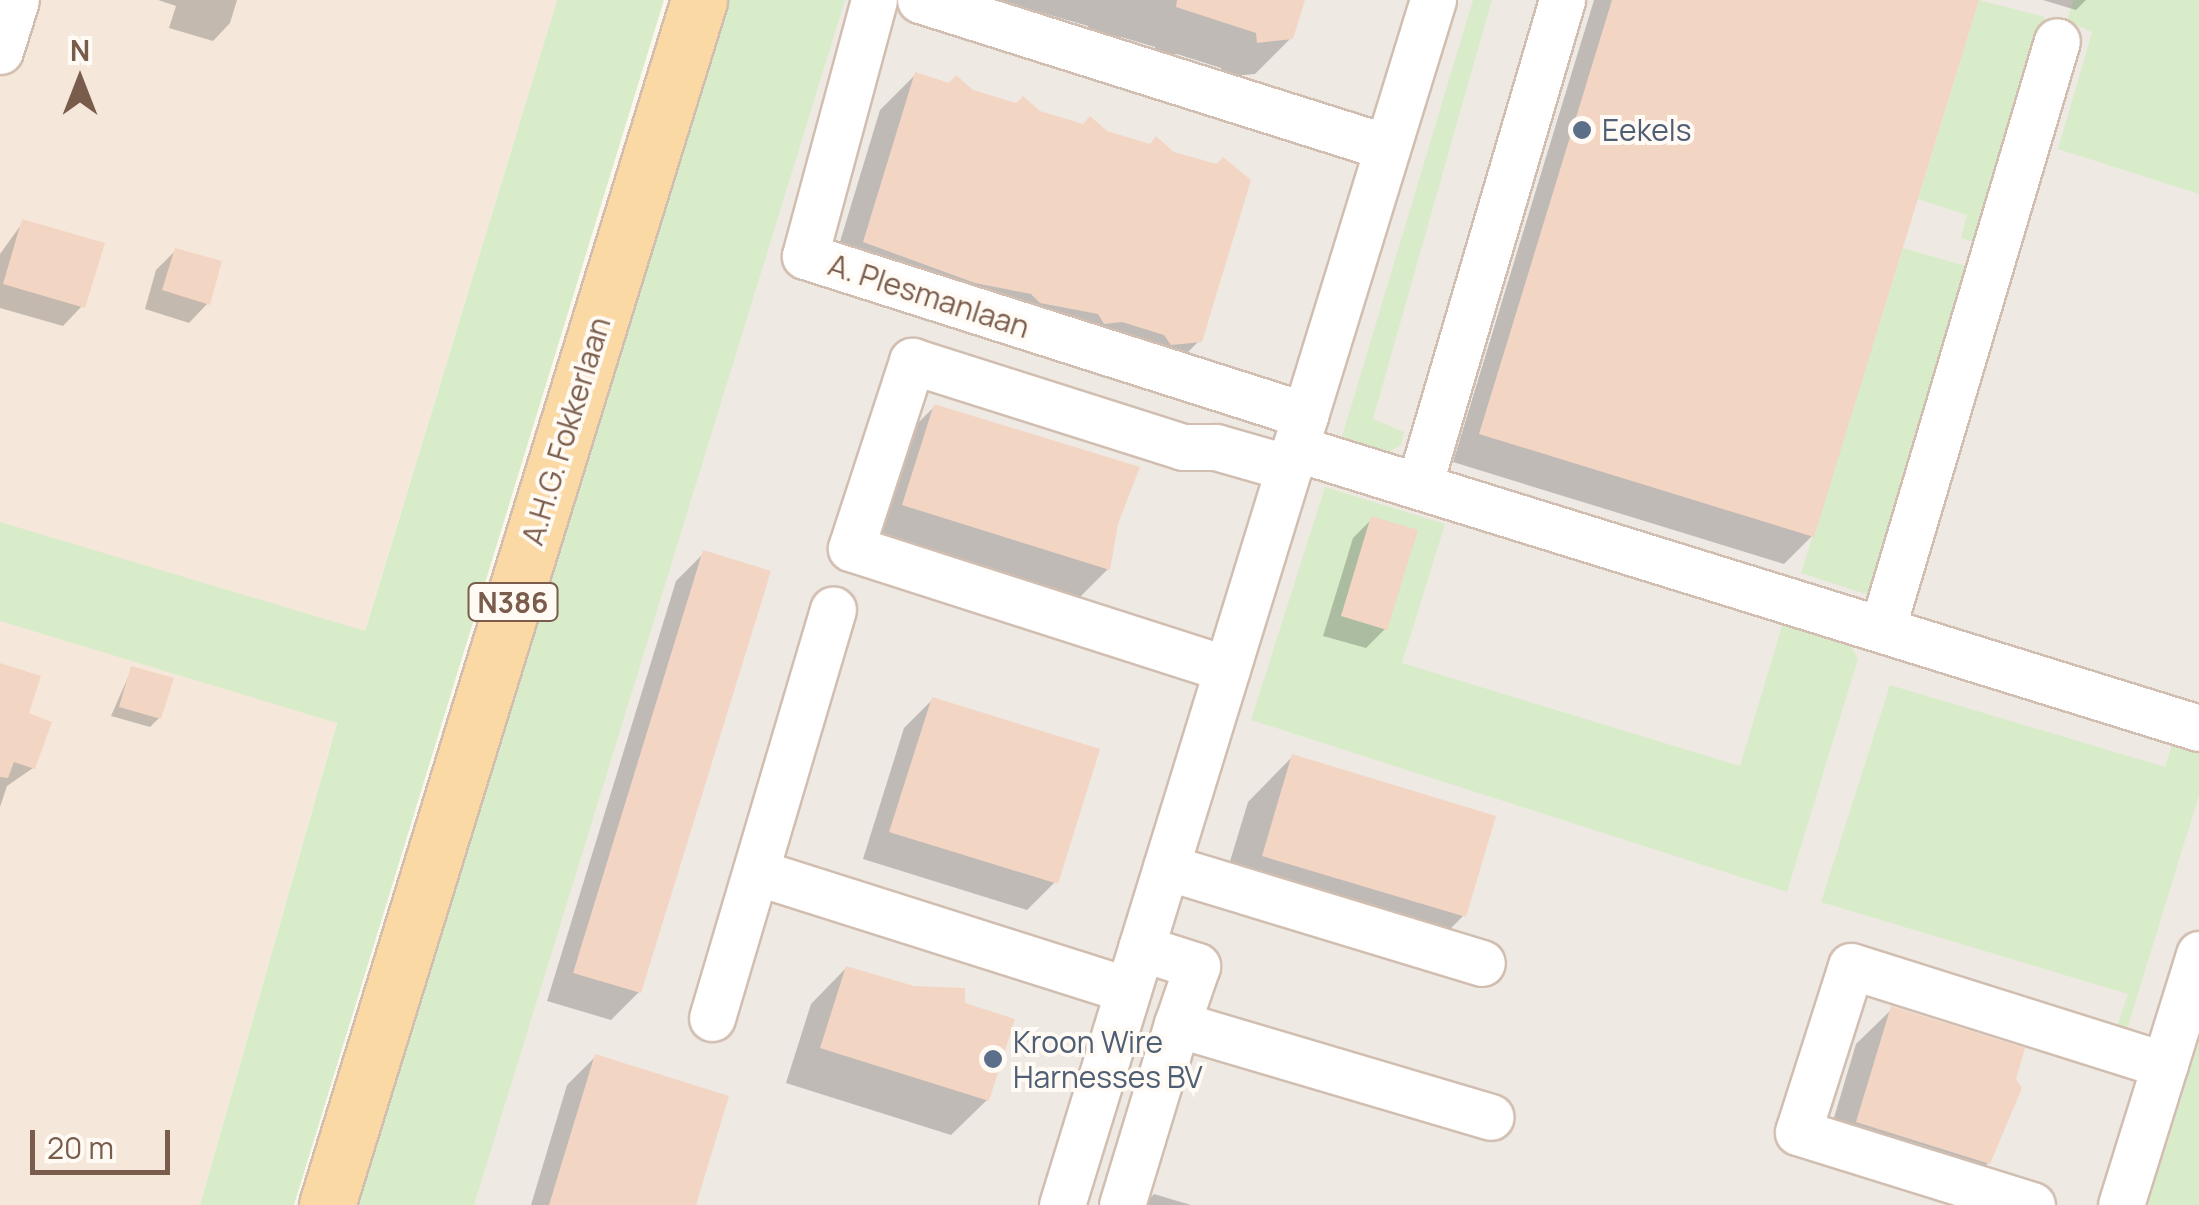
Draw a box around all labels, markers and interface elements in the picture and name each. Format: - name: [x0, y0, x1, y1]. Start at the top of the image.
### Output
- north arrow: [30, 30, 130, 130]
- text: N: [70, 31, 90, 69]
- place label: Eekels: [1602, 112, 1692, 148]
- marker: Eekels: [1571, 119, 1593, 141]
- street label: A. Plesmanlaan: [824, 247, 1034, 345]
- street label: A.H.G. Fokkerlaan: [514, 313, 618, 549]
- road number: N386: [466, 579, 560, 625]
- place label: Kroon Wire Harnesses BV: [1013, 1024, 1203, 1094]
- marker: Kroon Wire Harnesses BV: [982, 1048, 1004, 1070]
- scale bar: [35, 1110, 175, 1172]
- text: 20 m: [47, 1127, 114, 1168]

